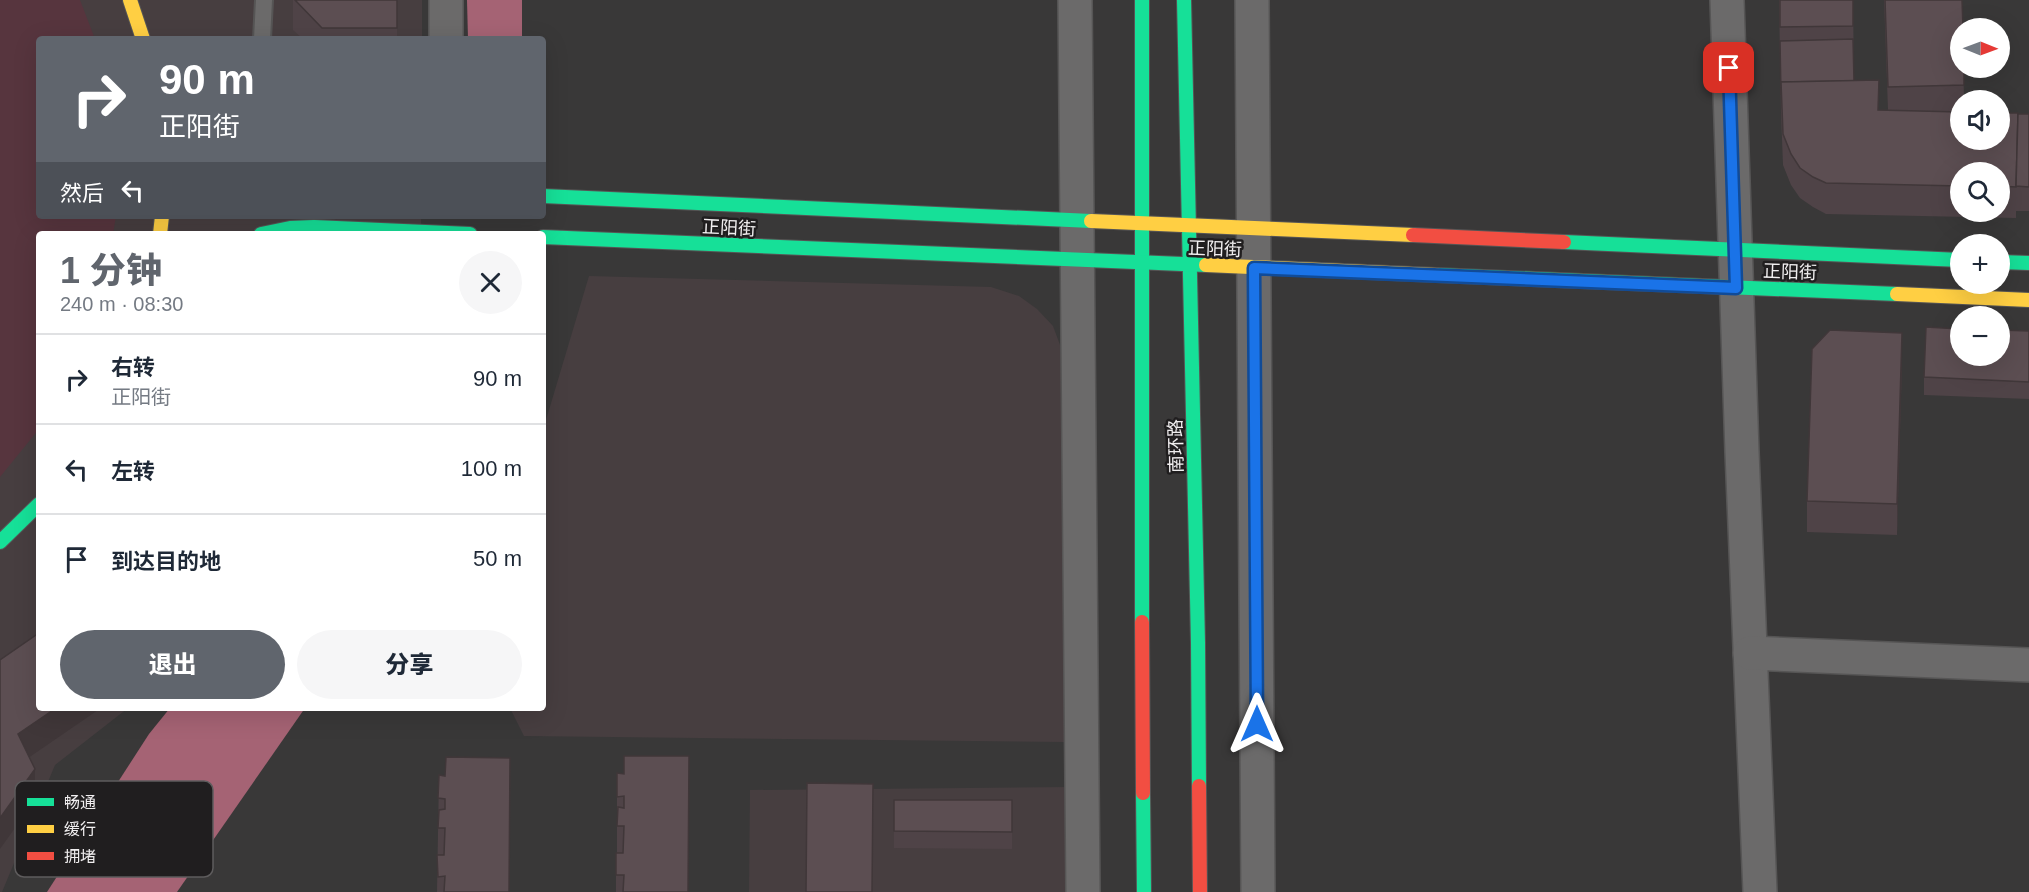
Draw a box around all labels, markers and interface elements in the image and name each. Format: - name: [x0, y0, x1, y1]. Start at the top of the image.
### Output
- north arrow: [1950, 18, 2010, 78]
- map controls: [1950, 18, 2010, 366]
- pin: [1703, 42, 1754, 93]
- icon: arrive: [1712, 51, 1745, 84]
- text: 90 m: [159, 56, 255, 103]
- icon: right: [60, 60, 138, 138]
- button: sound: [1950, 90, 2010, 150]
- text: 正阳街: [159, 112, 240, 142]
- button: search: [1950, 162, 2010, 222]
- icon: left: [116, 174, 149, 207]
- text: 然后: [60, 181, 104, 206]
- street label: 正阳街: [702, 217, 756, 239]
- button: +: [1950, 234, 2010, 294]
- street label: 正阳街: [1188, 238, 1242, 260]
- text: 1 分钟: [60, 250, 162, 291]
- button: close: [459, 251, 522, 314]
- street label: 正阳街: [1763, 261, 1817, 283]
- text: 240 m · 08:30: [60, 293, 183, 315]
- button: −: [1950, 306, 2010, 366]
- text: 右转: [111, 355, 155, 380]
- icon: right: [60, 363, 93, 396]
- text: 90 m: [473, 366, 522, 391]
- text: 正阳街: [111, 386, 171, 408]
- street label: 南环路: [1166, 419, 1186, 473]
- icon: left: [60, 453, 93, 486]
- text: 100 m: [461, 456, 522, 481]
- text: 左转: [111, 459, 155, 484]
- icon: arrive: [60, 543, 93, 576]
- text: 50 m: [473, 546, 522, 571]
- text: 到达目的地: [111, 549, 221, 574]
- button: 退出: [60, 630, 285, 699]
- button: 分享: [297, 630, 522, 699]
- position arrow: [1225, 692, 1289, 756]
- legend: [15, 781, 213, 877]
- text: 畅通: [64, 794, 96, 811]
- text: 缓行: [64, 821, 96, 838]
- text: 拥堵: [64, 848, 96, 865]

